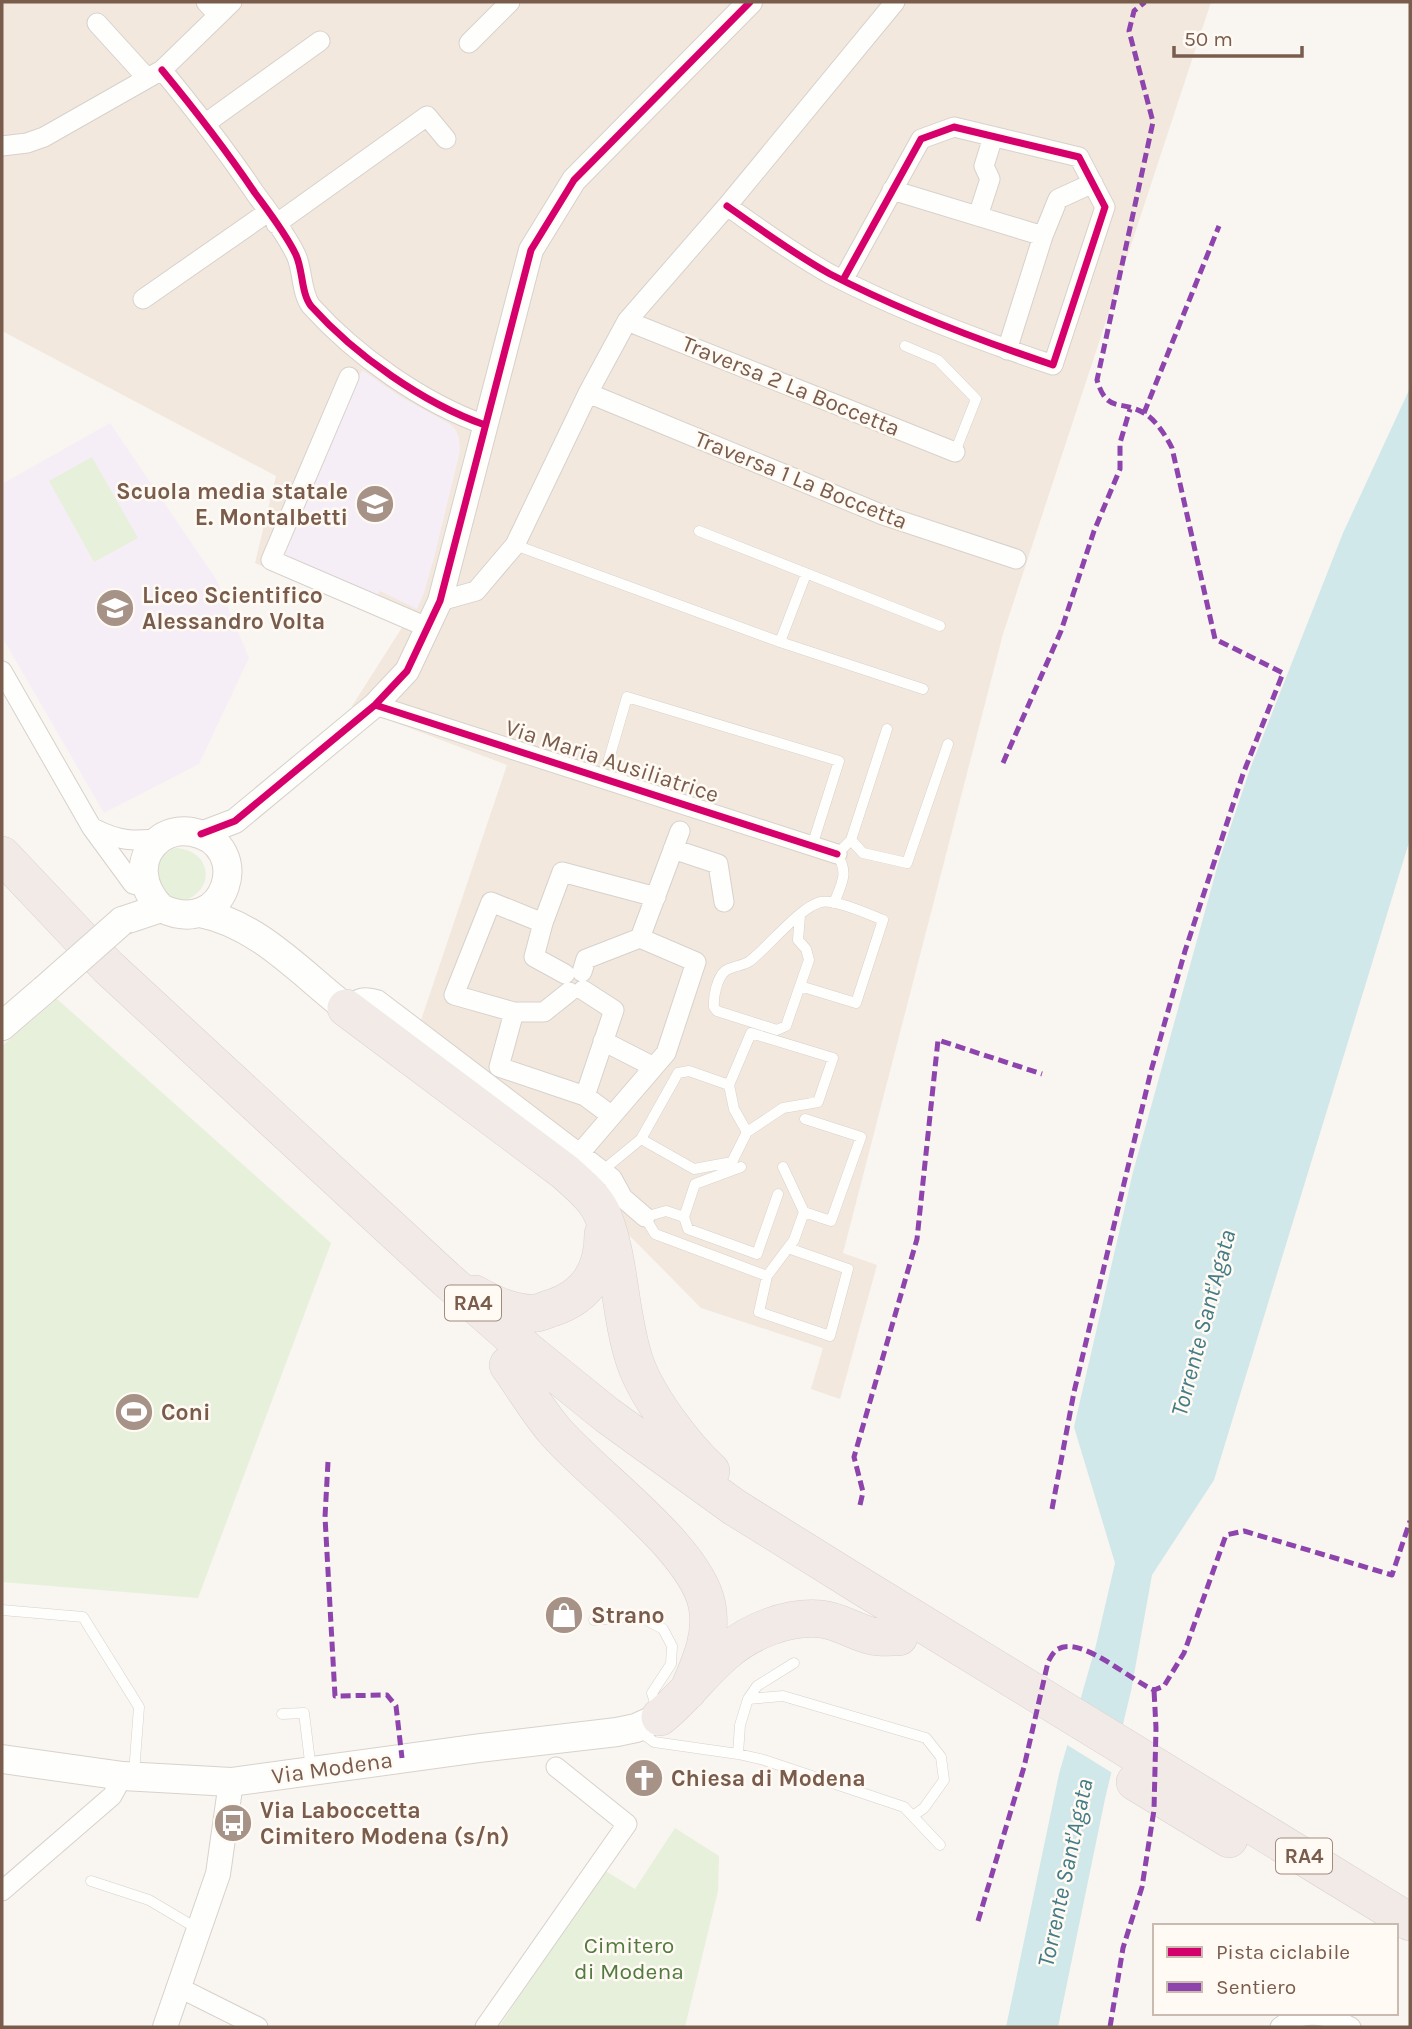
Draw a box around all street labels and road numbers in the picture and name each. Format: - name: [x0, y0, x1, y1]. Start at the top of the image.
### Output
- street label: Traversa 2 La Boccetta: [678, 330, 904, 442]
- street label: Traversa 1 La Boccetta: [691, 425, 911, 535]
- street label: Via Maria Ausiliatrice: [502, 714, 722, 808]
- road number: RA4: [445, 1286, 501, 1320]
- street label: Via Modena: [270, 1746, 394, 1790]
- road number: RA4: [1276, 1839, 1332, 1874]

